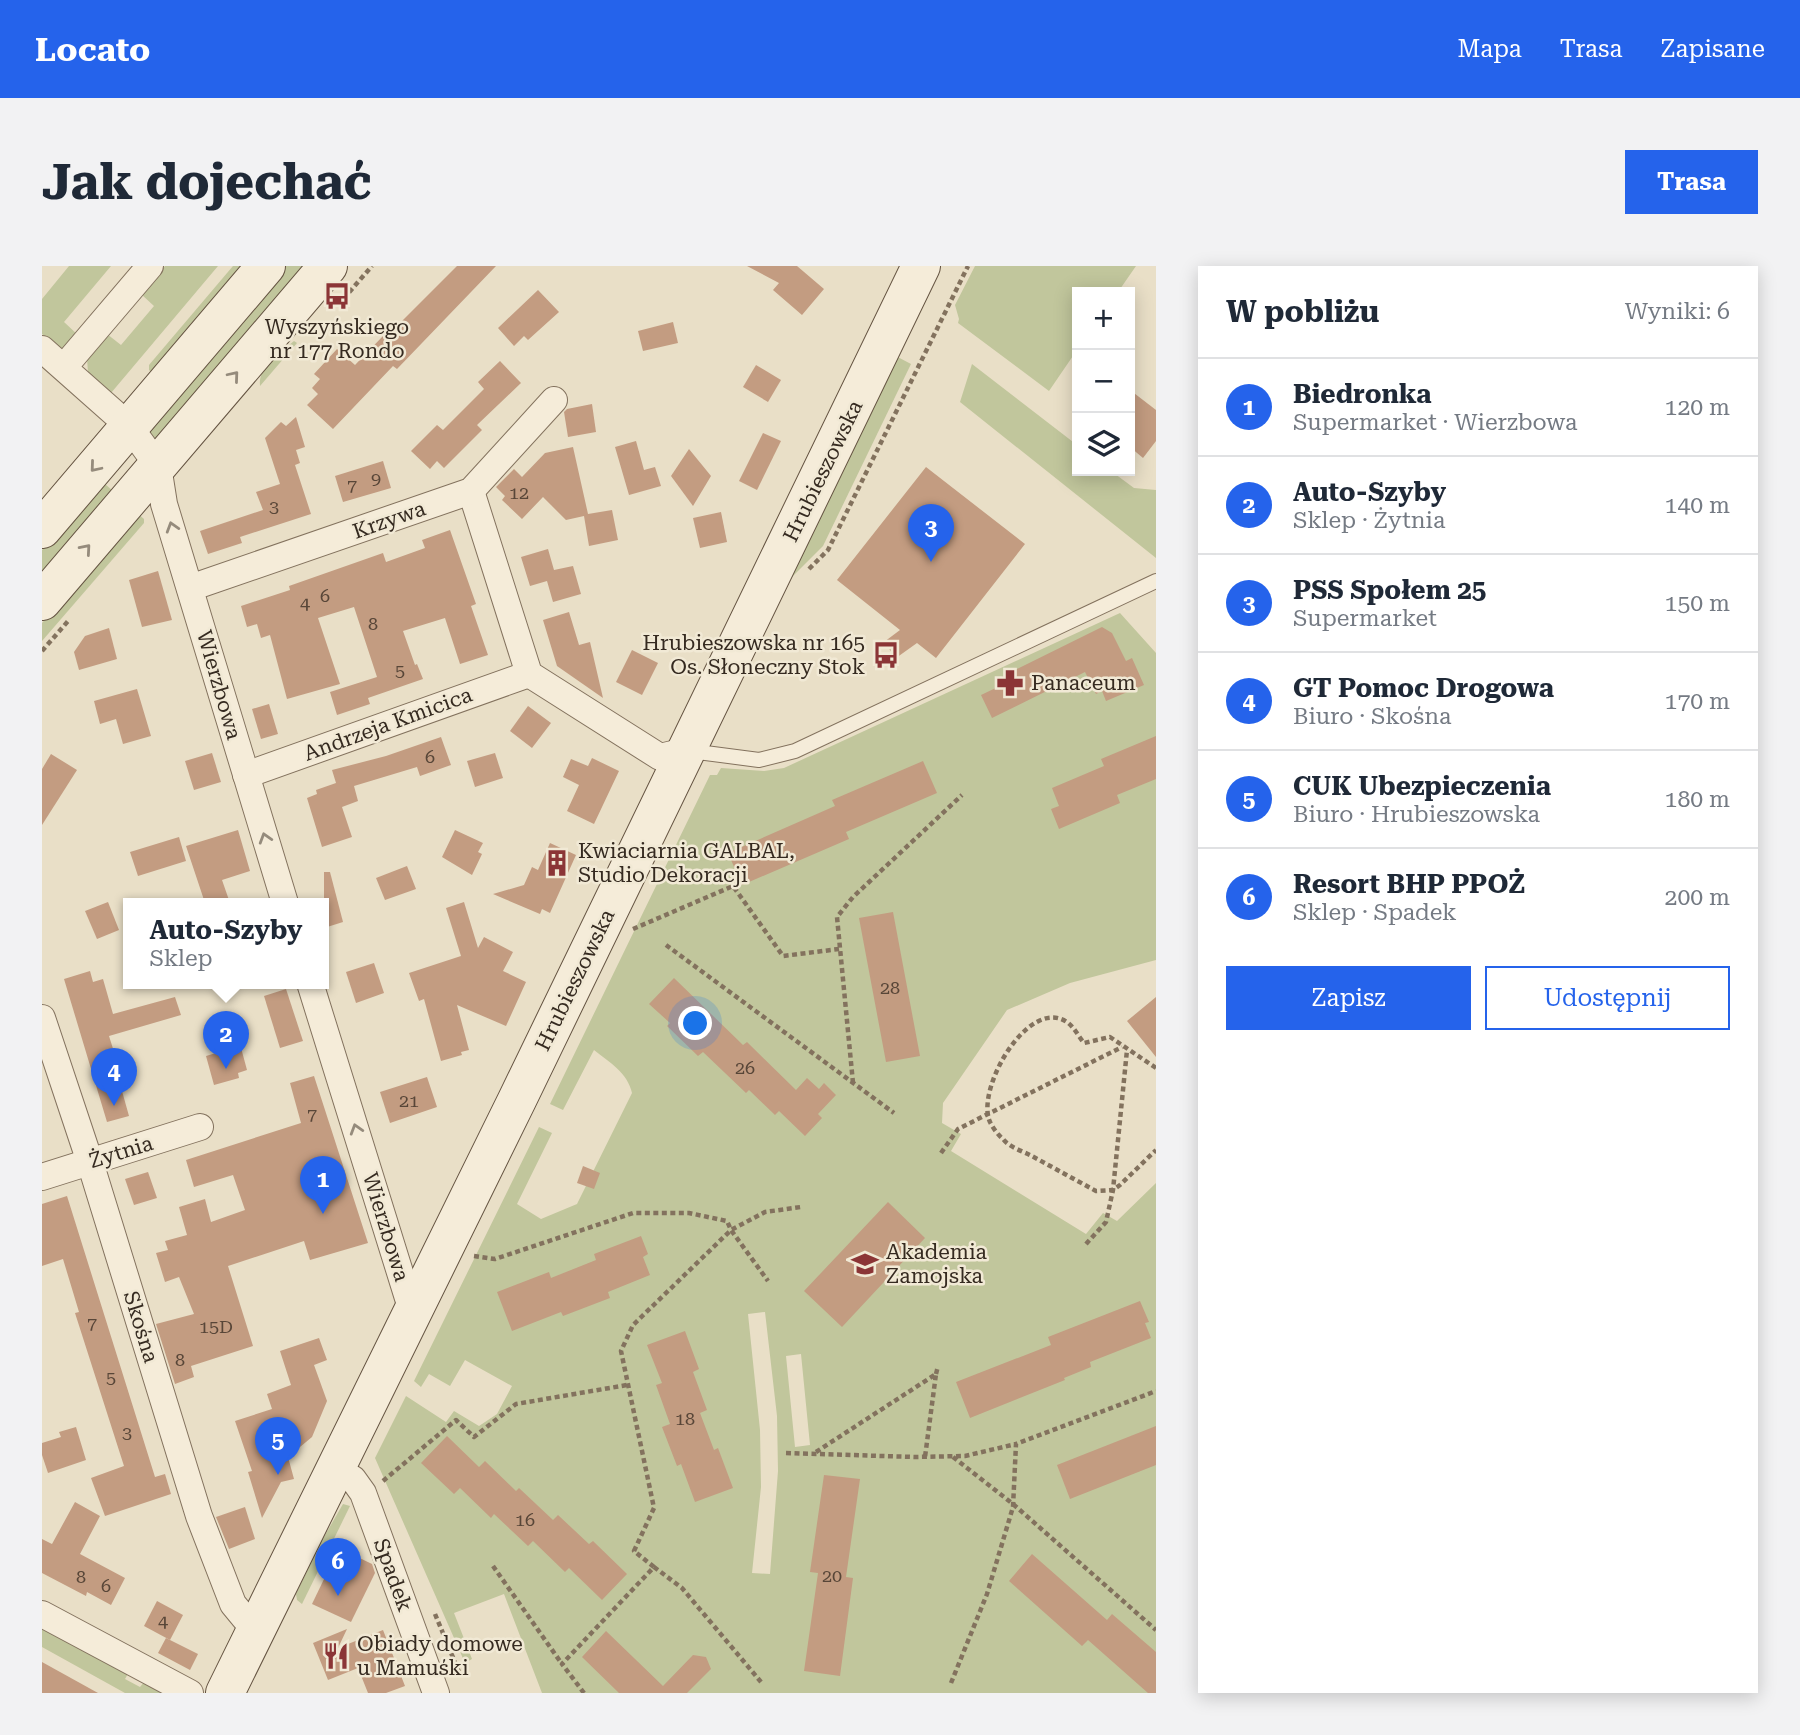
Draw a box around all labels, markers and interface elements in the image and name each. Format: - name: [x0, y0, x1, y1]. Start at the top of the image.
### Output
- text: Locato: [35, 30, 150, 69]
- text: Mapa: [1458, 35, 1522, 63]
- text: Trasa: [1560, 35, 1622, 63]
- text: Zapisane: [1660, 35, 1765, 63]
- button: Trasa: [1625, 150, 1758, 214]
- text: Jak dojechać: [42, 154, 372, 211]
- bus stop icon: Wyszyńskiego nr 177 Rondo: [322, 281, 352, 311]
- map controls: [1072, 287, 1135, 476]
- button: +: [1072, 287, 1135, 350]
- text: W pobliżu: [1226, 294, 1379, 329]
- text: Wyniki: 6: [1625, 298, 1730, 325]
- place label: Wyszyńskiego nr 177 Rondo: [265, 315, 409, 363]
- button: −: [1072, 350, 1135, 413]
- one-way arrow: [226, 371, 238, 384]
- text: Biedronka: [1293, 379, 1432, 409]
- text: 1: [1243, 394, 1255, 421]
- text: 120 m: [1665, 394, 1730, 421]
- street label: Hrubieszowska: [778, 396, 868, 546]
- text: Supermarket · Wierzbowa: [1293, 409, 1577, 436]
- button: layers: [1072, 413, 1135, 476]
- one-way arrow: [91, 459, 103, 472]
- house number: 9: [371, 468, 381, 489]
- house number: 7: [347, 475, 357, 496]
- text: Auto-Szyby: [1293, 477, 1446, 507]
- house number: 12: [509, 482, 529, 503]
- text: 2: [1243, 492, 1255, 519]
- text: 140 m: [1665, 492, 1730, 519]
- house number: 3: [269, 496, 279, 517]
- street label: Krzywa: [349, 496, 429, 544]
- pin: 3: [908, 504, 954, 562]
- text: Sklep · Żytnia: [1293, 507, 1445, 534]
- one-way arrow: [165, 522, 180, 534]
- one-way arrow: [78, 544, 90, 557]
- text: PSS Społem 25: [1293, 575, 1486, 605]
- house number: 6: [320, 585, 330, 606]
- text: 3: [1243, 590, 1255, 617]
- text: 150 m: [1665, 590, 1730, 617]
- house number: 4: [300, 592, 310, 613]
- text: Supermarket: [1293, 605, 1437, 632]
- house number: 8: [368, 613, 378, 634]
- street label: Wierzbowa: [192, 628, 246, 743]
- place label: Hrubieszowska nr 165 Os. Słoneczny Stok: [643, 631, 865, 679]
- bus stop icon: Hrubieszowska nr 165 Os. Słoneczny Stok: [871, 640, 901, 670]
- house number: 5: [395, 660, 405, 681]
- pharmacy icon: Panaceum: [995, 668, 1025, 698]
- place label: Panaceum: [1031, 671, 1136, 695]
- text: GT Pomoc Drogowa: [1293, 673, 1554, 703]
- street label: Andrzeja Kmicica: [301, 682, 476, 766]
- text: 4: [1243, 688, 1255, 715]
- text: 170 m: [1665, 688, 1730, 715]
- text: Biuro · Skośna: [1293, 703, 1451, 730]
- house number: 6: [425, 746, 435, 767]
- text: CUK Ubezpieczenia: [1293, 771, 1551, 801]
- text: 5: [1243, 786, 1255, 813]
- text: 180 m: [1665, 786, 1730, 813]
- text: Biuro · Hrubieszowska: [1293, 801, 1540, 828]
- one-way arrow: [259, 832, 273, 844]
- place label: Kwiaciarnia GALBAL, Studio Dekoracji: [578, 839, 795, 887]
- building icon: Kwiaciarnia GALBAL, Studio Dekoracji: [542, 848, 572, 878]
- text: Resort BHP PPOŻ: [1293, 869, 1525, 899]
- text: 6: [1243, 884, 1255, 911]
- text: 200 m: [1665, 884, 1730, 911]
- popup: [123, 898, 329, 989]
- text: Sklep · Spadek: [1293, 899, 1457, 926]
- street label: Hrubieszowska: [530, 905, 620, 1055]
- text: Auto-Szyby: [149, 915, 303, 945]
- text: Sklep: [149, 945, 213, 972]
- button: Zapisz: [1226, 966, 1471, 1030]
- button: Udostępnij: [1485, 966, 1730, 1030]
- house number: 28: [880, 977, 900, 998]
- your location: [678, 1006, 712, 1040]
- pin: 2: [203, 1011, 249, 1069]
- pin: 4: [91, 1048, 137, 1106]
- house number: 26: [735, 1057, 755, 1078]
- house number: 21: [399, 1090, 419, 1111]
- house number: 7: [307, 1104, 317, 1125]
- one-way arrow: [349, 1123, 364, 1135]
- street label: Żytnia: [86, 1131, 156, 1173]
- pin: 1: [300, 1156, 346, 1214]
- street label: Wierzbowa: [358, 1170, 414, 1285]
- place label: Akademia Zamojska: [886, 1240, 988, 1288]
- school or university icon: Akademia Zamojska: [850, 1249, 880, 1279]
- street label: Skośna: [119, 1288, 163, 1366]
- house number: 7: [87, 1313, 97, 1334]
- house number: 15D: [199, 1316, 233, 1337]
- house number: 8: [175, 1349, 185, 1370]
- house number: 5: [106, 1367, 116, 1388]
- house number: 18: [675, 1408, 695, 1429]
- pin: 5: [255, 1417, 301, 1475]
- house number: 3: [122, 1422, 132, 1443]
- house number: 16: [515, 1509, 535, 1530]
- street label: Spadek: [369, 1535, 417, 1615]
- pin: 6: [315, 1538, 361, 1596]
- house number: 20: [822, 1565, 842, 1586]
- house number: 8: [76, 1566, 86, 1587]
- house number: 6: [101, 1575, 111, 1596]
- house number: 4: [158, 1610, 168, 1631]
- place label: Obiady domowe u Mamuśki: [357, 1632, 523, 1680]
- restaurant icon: Obiady domowe u Mamuśki: [321, 1641, 351, 1671]

